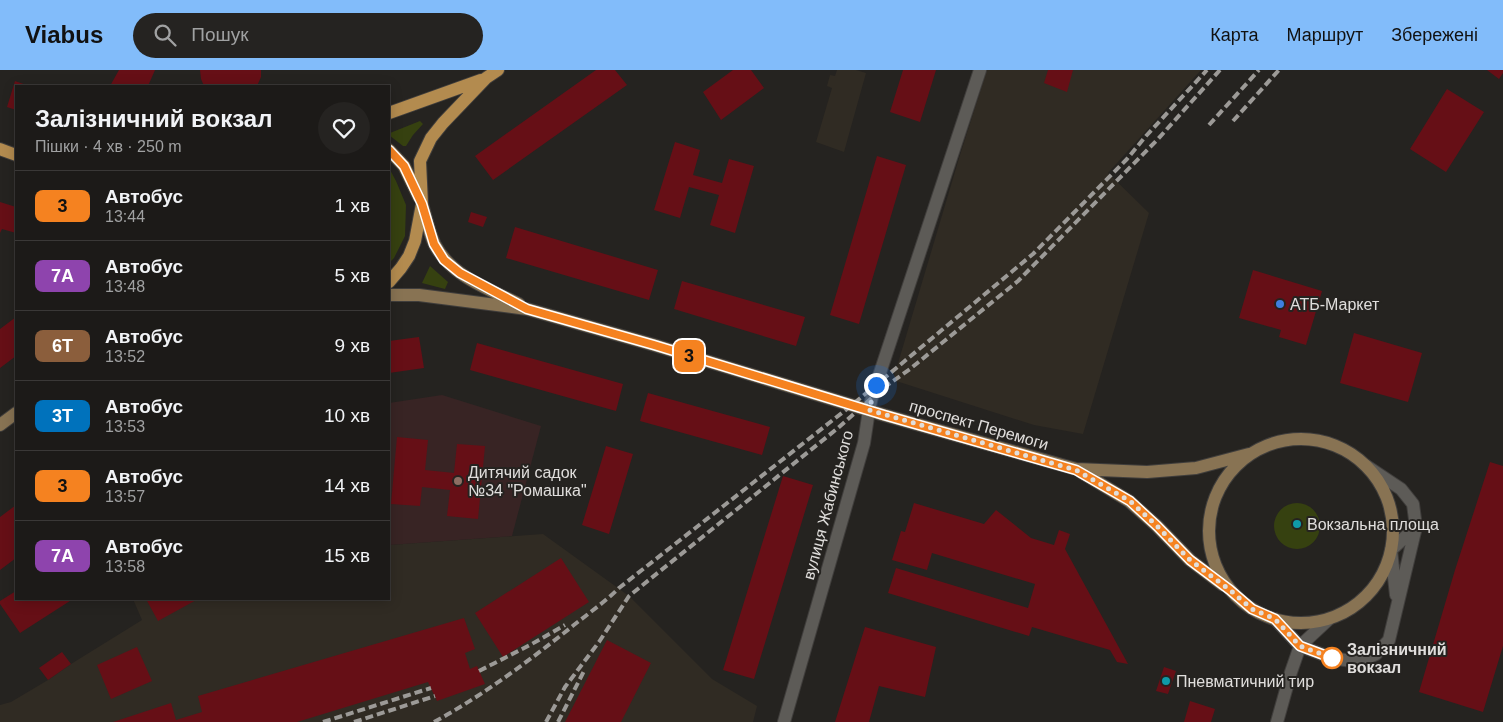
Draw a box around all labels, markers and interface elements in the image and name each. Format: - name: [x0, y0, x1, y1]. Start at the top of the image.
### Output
- search box: [133, 13, 483, 58]
- text: Viabus: [25, 21, 103, 48]
- icon: search: [151, 21, 179, 49]
- text: Пошук: [191, 24, 249, 45]
- text: Карта: [1210, 25, 1258, 45]
- text: Маршрут: [1286, 25, 1363, 45]
- text: Збережені: [1391, 25, 1478, 45]
- button: heart: [318, 102, 370, 154]
- text: Залізничний вокзал: [35, 105, 272, 132]
- text: Пішки · 4 хв · 250 m: [35, 138, 182, 155]
- text: Автобус: [105, 186, 183, 207]
- text: 1 хв: [335, 195, 370, 216]
- text: 3: [57, 196, 68, 216]
- text: 13:44: [105, 208, 145, 225]
- text: Автобус: [105, 256, 183, 277]
- text: 5 хв: [335, 265, 370, 286]
- text: 7А: [51, 266, 74, 286]
- text: 13:48: [105, 278, 145, 295]
- place label: АТБ-Маркет: [1290, 296, 1380, 313]
- marker: АТБ-Маркет: [1274, 298, 1286, 310]
- text: Автобус: [105, 326, 183, 347]
- text: 9 хв: [335, 335, 370, 356]
- text: 6Т: [52, 336, 73, 356]
- line badge: 3: [673, 340, 705, 372]
- text: 3: [684, 346, 694, 366]
- text: 13:52: [105, 348, 145, 365]
- your location: [864, 373, 889, 398]
- text: Автобус: [105, 396, 183, 417]
- street label: проспект Перемоги: [908, 397, 1050, 453]
- text: 10 хв: [324, 405, 370, 426]
- text: 3Т: [52, 406, 73, 426]
- text: 13:53: [105, 418, 145, 435]
- street label: вулиця Жабинського: [800, 428, 856, 582]
- place label: Дитячий садок №34 "Ромашка": [468, 464, 587, 499]
- text: Автобус: [105, 466, 183, 487]
- text: 14 хв: [324, 475, 370, 496]
- marker: Дитячий садок №34 "Ромашка": [452, 475, 464, 487]
- text: 3: [57, 476, 68, 496]
- text: 13:57: [105, 488, 145, 505]
- place label: Вокзальна площа: [1307, 516, 1439, 533]
- marker: Вокзальна площа: [1291, 518, 1303, 530]
- text: Автобус: [105, 536, 183, 557]
- text: 15 хв: [324, 545, 370, 566]
- text: 7А: [51, 546, 74, 566]
- text: 13:58: [105, 558, 145, 575]
- place label: Залізничний вокзал: [1347, 641, 1447, 676]
- marker: Залізничний вокзал: [1321, 647, 1343, 669]
- place label: Пневматичний тир: [1176, 673, 1314, 690]
- marker: Пневматичний тир: [1160, 675, 1172, 687]

